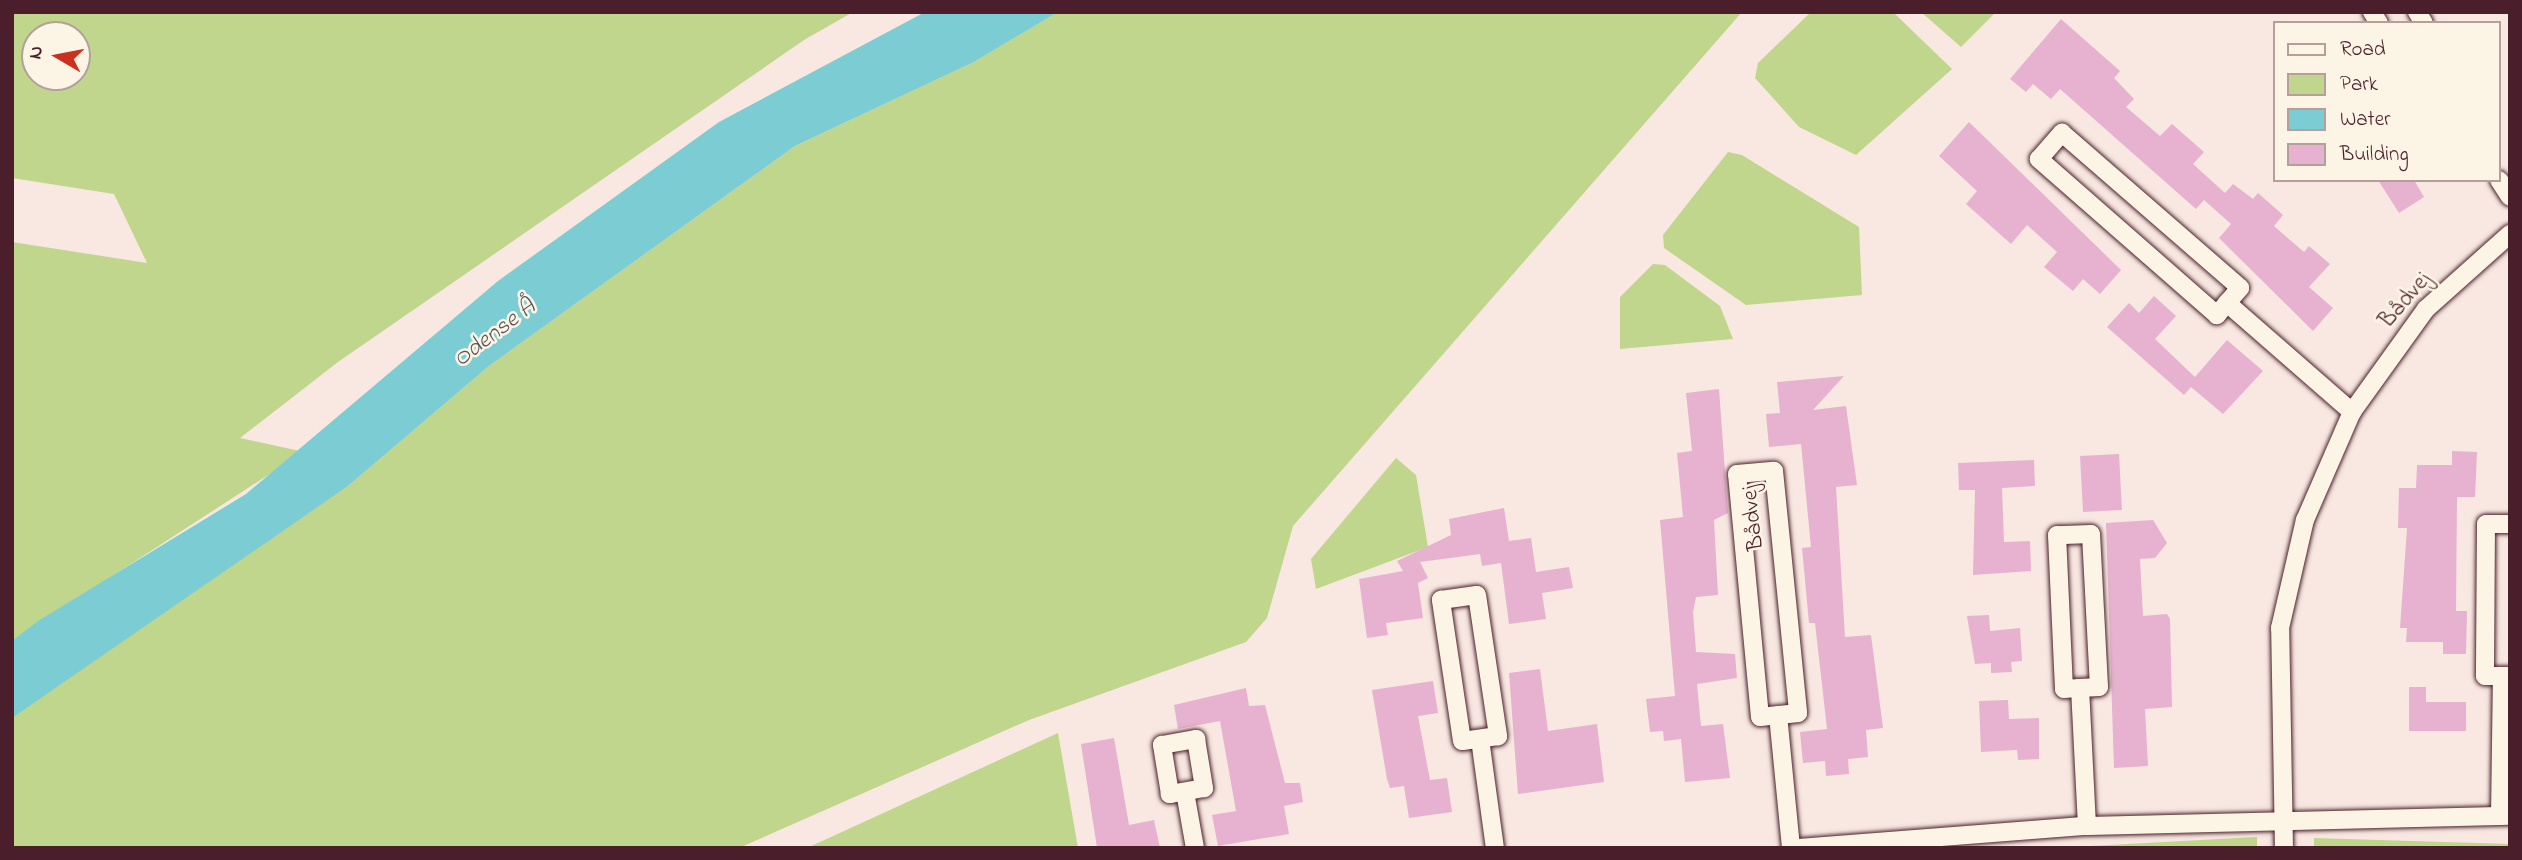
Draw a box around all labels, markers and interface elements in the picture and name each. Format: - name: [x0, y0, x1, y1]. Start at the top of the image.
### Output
- north arrow: [21, 21, 91, 91]
- legend: [2274, 21, 2501, 182]
- text: Road: [2340, 35, 2386, 65]
- text: N: [22, 44, 51, 61]
- text: Park: [2340, 70, 2378, 100]
- text: Water: [2340, 105, 2391, 135]
- text: Building: [2340, 140, 2409, 170]
- street label: Bådvej: [2374, 267, 2438, 335]
- water label: Odense Å: [448, 294, 542, 374]
- street label: Bådvej: [1737, 484, 1771, 552]

